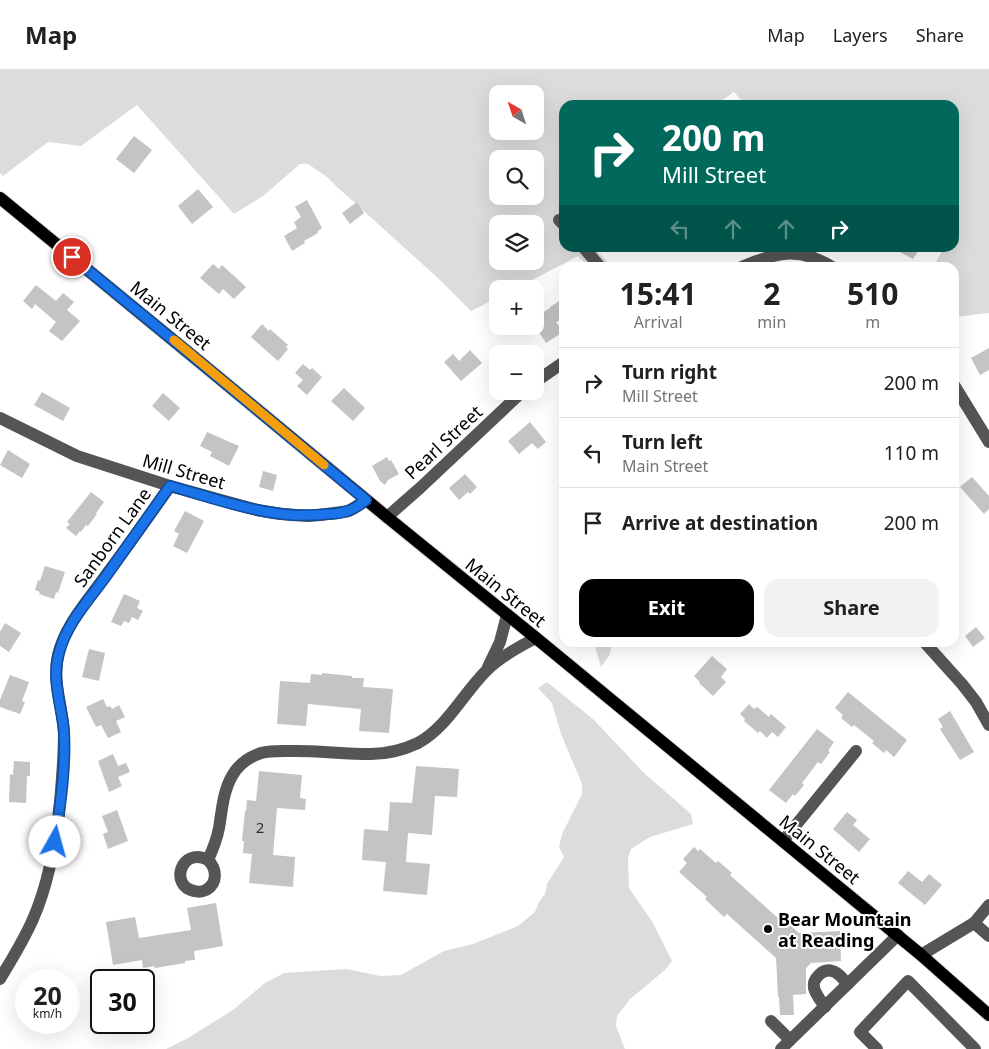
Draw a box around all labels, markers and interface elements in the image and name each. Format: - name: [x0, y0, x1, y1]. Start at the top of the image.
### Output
- text: Map: [25, 18, 77, 51]
- text: Map: [767, 23, 805, 47]
- text: Layers: [833, 23, 888, 47]
- text: Share: [916, 23, 964, 47]
- north arrow: [489, 85, 544, 140]
- map controls: [489, 85, 544, 400]
- text: 200 m: [662, 114, 765, 161]
- icon: right: [579, 120, 644, 185]
- button: search: [489, 150, 544, 205]
- text: Mill Street: [662, 159, 766, 189]
- button: layers: [489, 215, 544, 270]
- icon: left: [666, 215, 694, 243]
- icon: ahead: [719, 215, 747, 243]
- icon: ahead: [772, 215, 800, 243]
- icon: right: [825, 215, 853, 243]
- pin: [51, 236, 93, 278]
- icon: arrive: [58, 243, 86, 271]
- text: 15:41: [620, 273, 697, 314]
- text: 2: [763, 273, 780, 314]
- text: 510: [847, 273, 898, 314]
- street label: Main Street: [126, 275, 217, 355]
- button: +: [489, 280, 544, 335]
- text: Arrival: [634, 311, 683, 333]
- text: min: [757, 311, 786, 333]
- text: m: [865, 311, 880, 333]
- button: −: [489, 345, 544, 400]
- text: Turn right: [622, 359, 717, 385]
- icon: right: [579, 369, 607, 397]
- text: 200 m: [884, 370, 939, 396]
- text: Mill Street: [622, 385, 698, 407]
- street label: Pearl Street: [399, 399, 487, 484]
- text: Turn left: [622, 429, 703, 455]
- icon: left: [579, 439, 607, 467]
- text: 110 m: [884, 440, 939, 466]
- street label: Mill Street: [140, 448, 229, 494]
- text: Main Street: [622, 455, 708, 477]
- street label: Sanborn Lane: [68, 483, 156, 591]
- icon: arrive: [579, 509, 607, 537]
- text: Arrive at destination: [622, 510, 818, 536]
- text: 200 m: [884, 510, 939, 536]
- street label: Main Street: [461, 552, 552, 632]
- button: Exit: [579, 579, 754, 637]
- button: Share: [764, 579, 939, 637]
- street label: Main Street: [775, 809, 866, 889]
- position arrow: [28, 815, 80, 867]
- house number: 2: [256, 817, 264, 837]
- place label: Bear Mountain at Reading: [778, 907, 912, 952]
- marker: Bear Mountain at Reading: [762, 923, 774, 935]
- speed limit sign: 30: [90, 969, 155, 1034]
- text: 20: [33, 978, 62, 1012]
- text: km/h: [33, 1005, 62, 1022]

